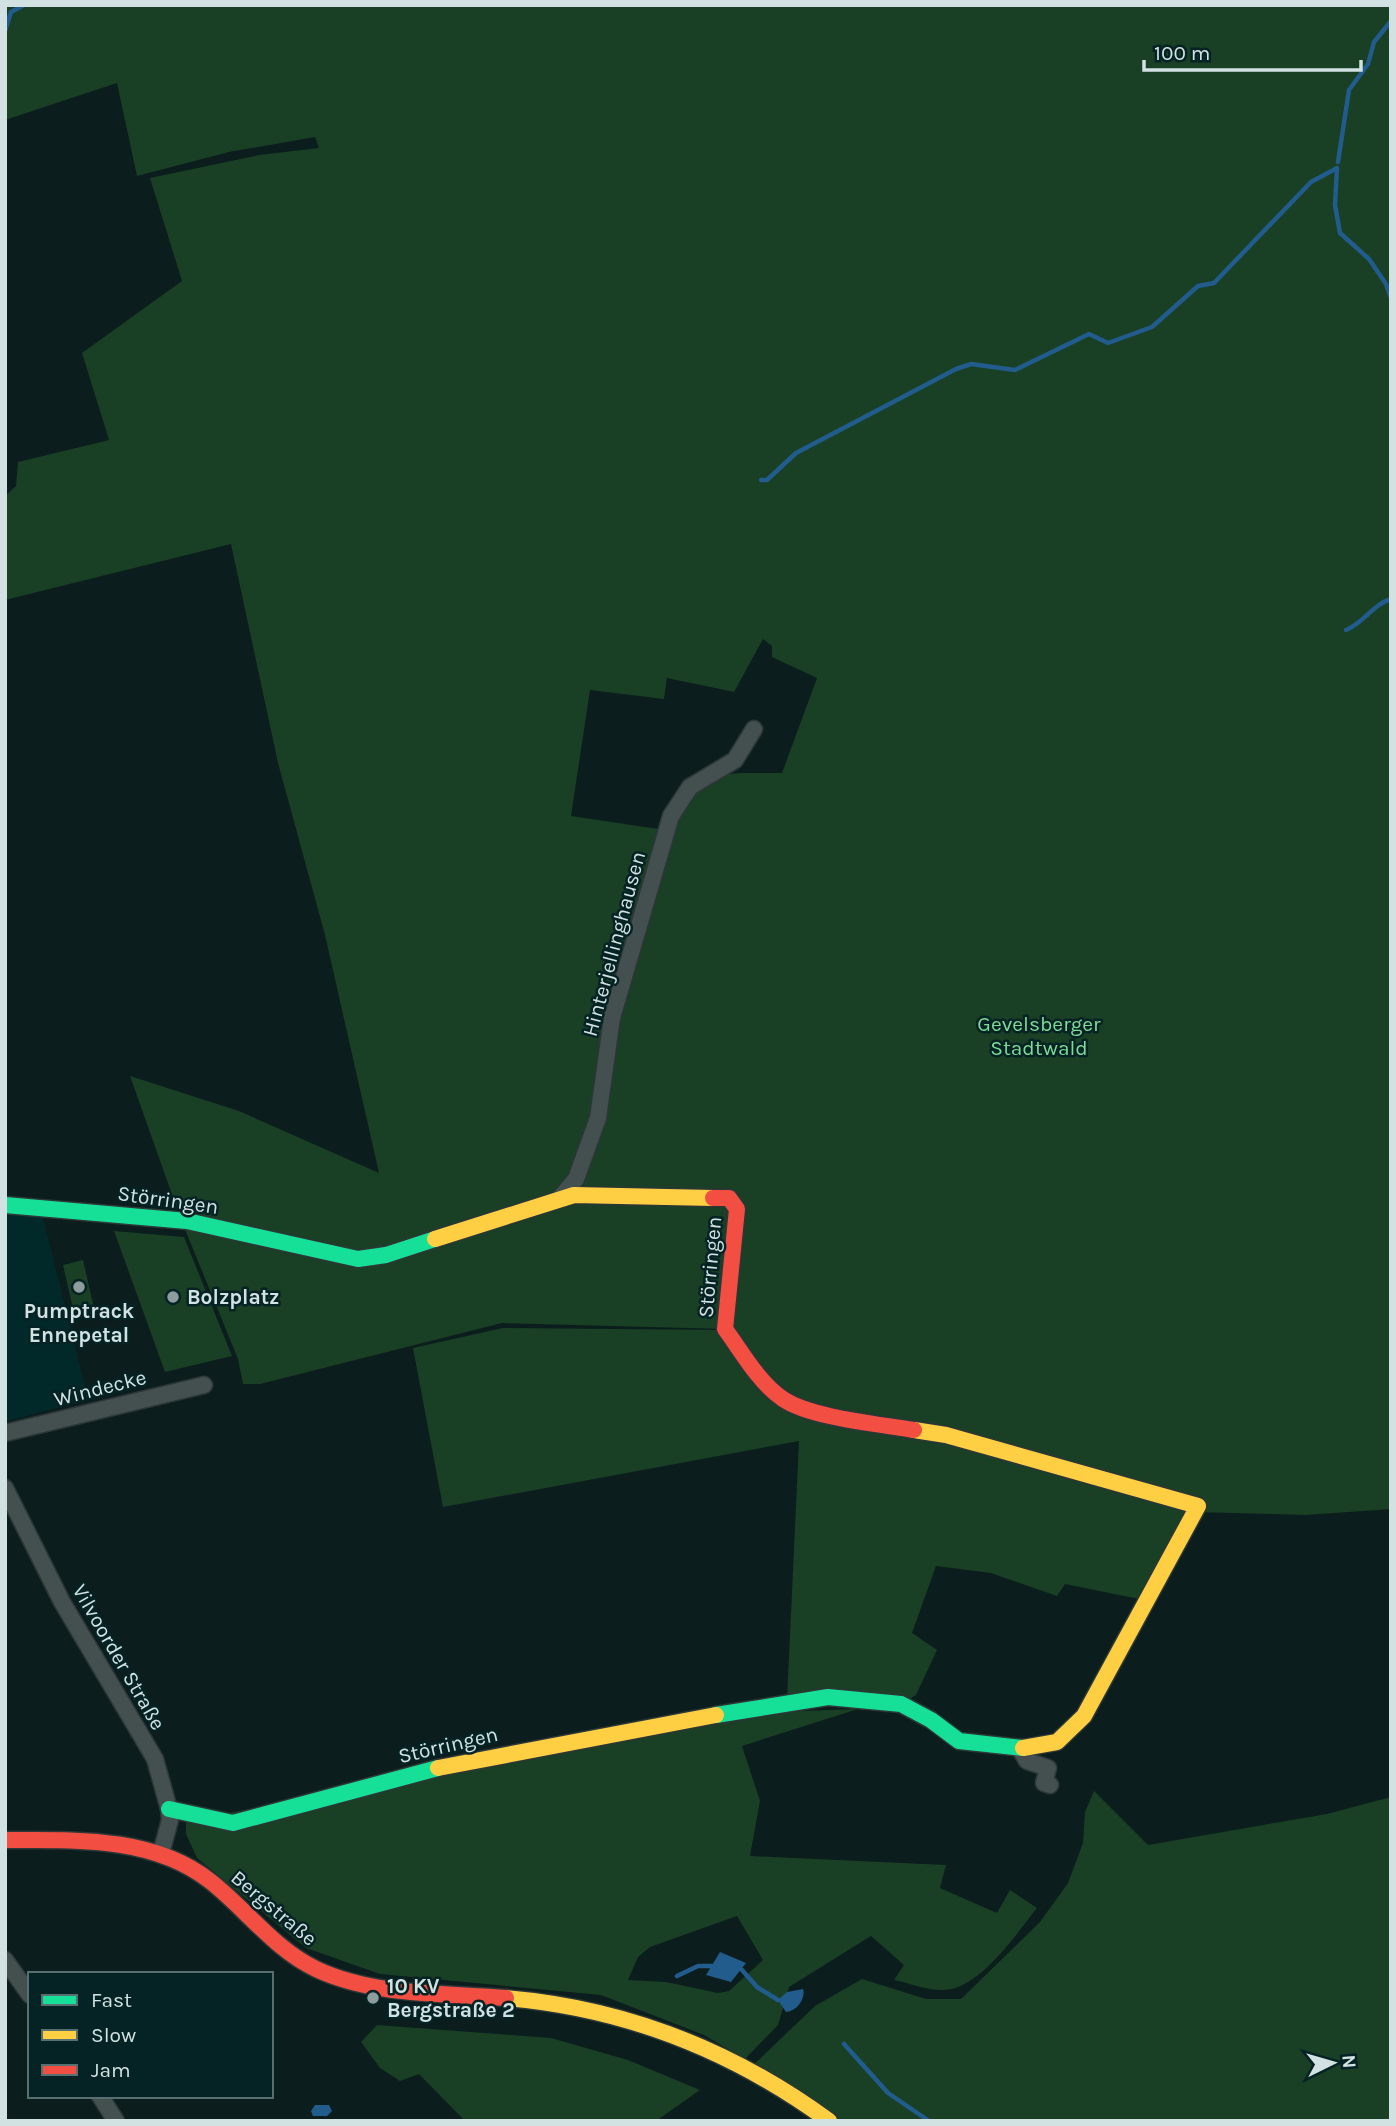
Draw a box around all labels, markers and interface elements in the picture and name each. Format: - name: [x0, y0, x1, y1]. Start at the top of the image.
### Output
- scale bar: [1144, 28, 1361, 72]
- text: 100 m: [1154, 41, 1211, 65]
- street label: Hinterjellinghausen: [578, 849, 650, 1039]
- park label: Gevelsberger Stadtwald: [977, 1012, 1101, 1060]
- street label: Störringen: [116, 1181, 220, 1219]
- street label: Störringen: [694, 1215, 726, 1319]
- marker: Pumptrack Ennepetal: [71, 1279, 87, 1295]
- place label: Bolzplatz: [187, 1285, 279, 1309]
- marker: Bolzplatz: [165, 1289, 181, 1305]
- place label: Pumptrack Ennepetal: [24, 1299, 135, 1347]
- street label: Windecke: [51, 1365, 149, 1411]
- street label: Vilvoorder Straße: [68, 1580, 170, 1734]
- street label: Störringen: [396, 1722, 500, 1768]
- street label: Bergstraße: [226, 1865, 322, 1951]
- legend: [28, 1972, 273, 2098]
- place label: 10 KV Bergstraße 2: [387, 1974, 515, 2022]
- text: Fast: [91, 1988, 132, 2012]
- marker: 10 KV Bergstraße 2: [365, 1990, 381, 2006]
- text: Slow: [91, 2023, 136, 2047]
- north arrow: [1298, 2028, 1368, 2098]
- text: N: [1337, 2054, 1360, 2069]
- text: Jam: [91, 2058, 131, 2082]

